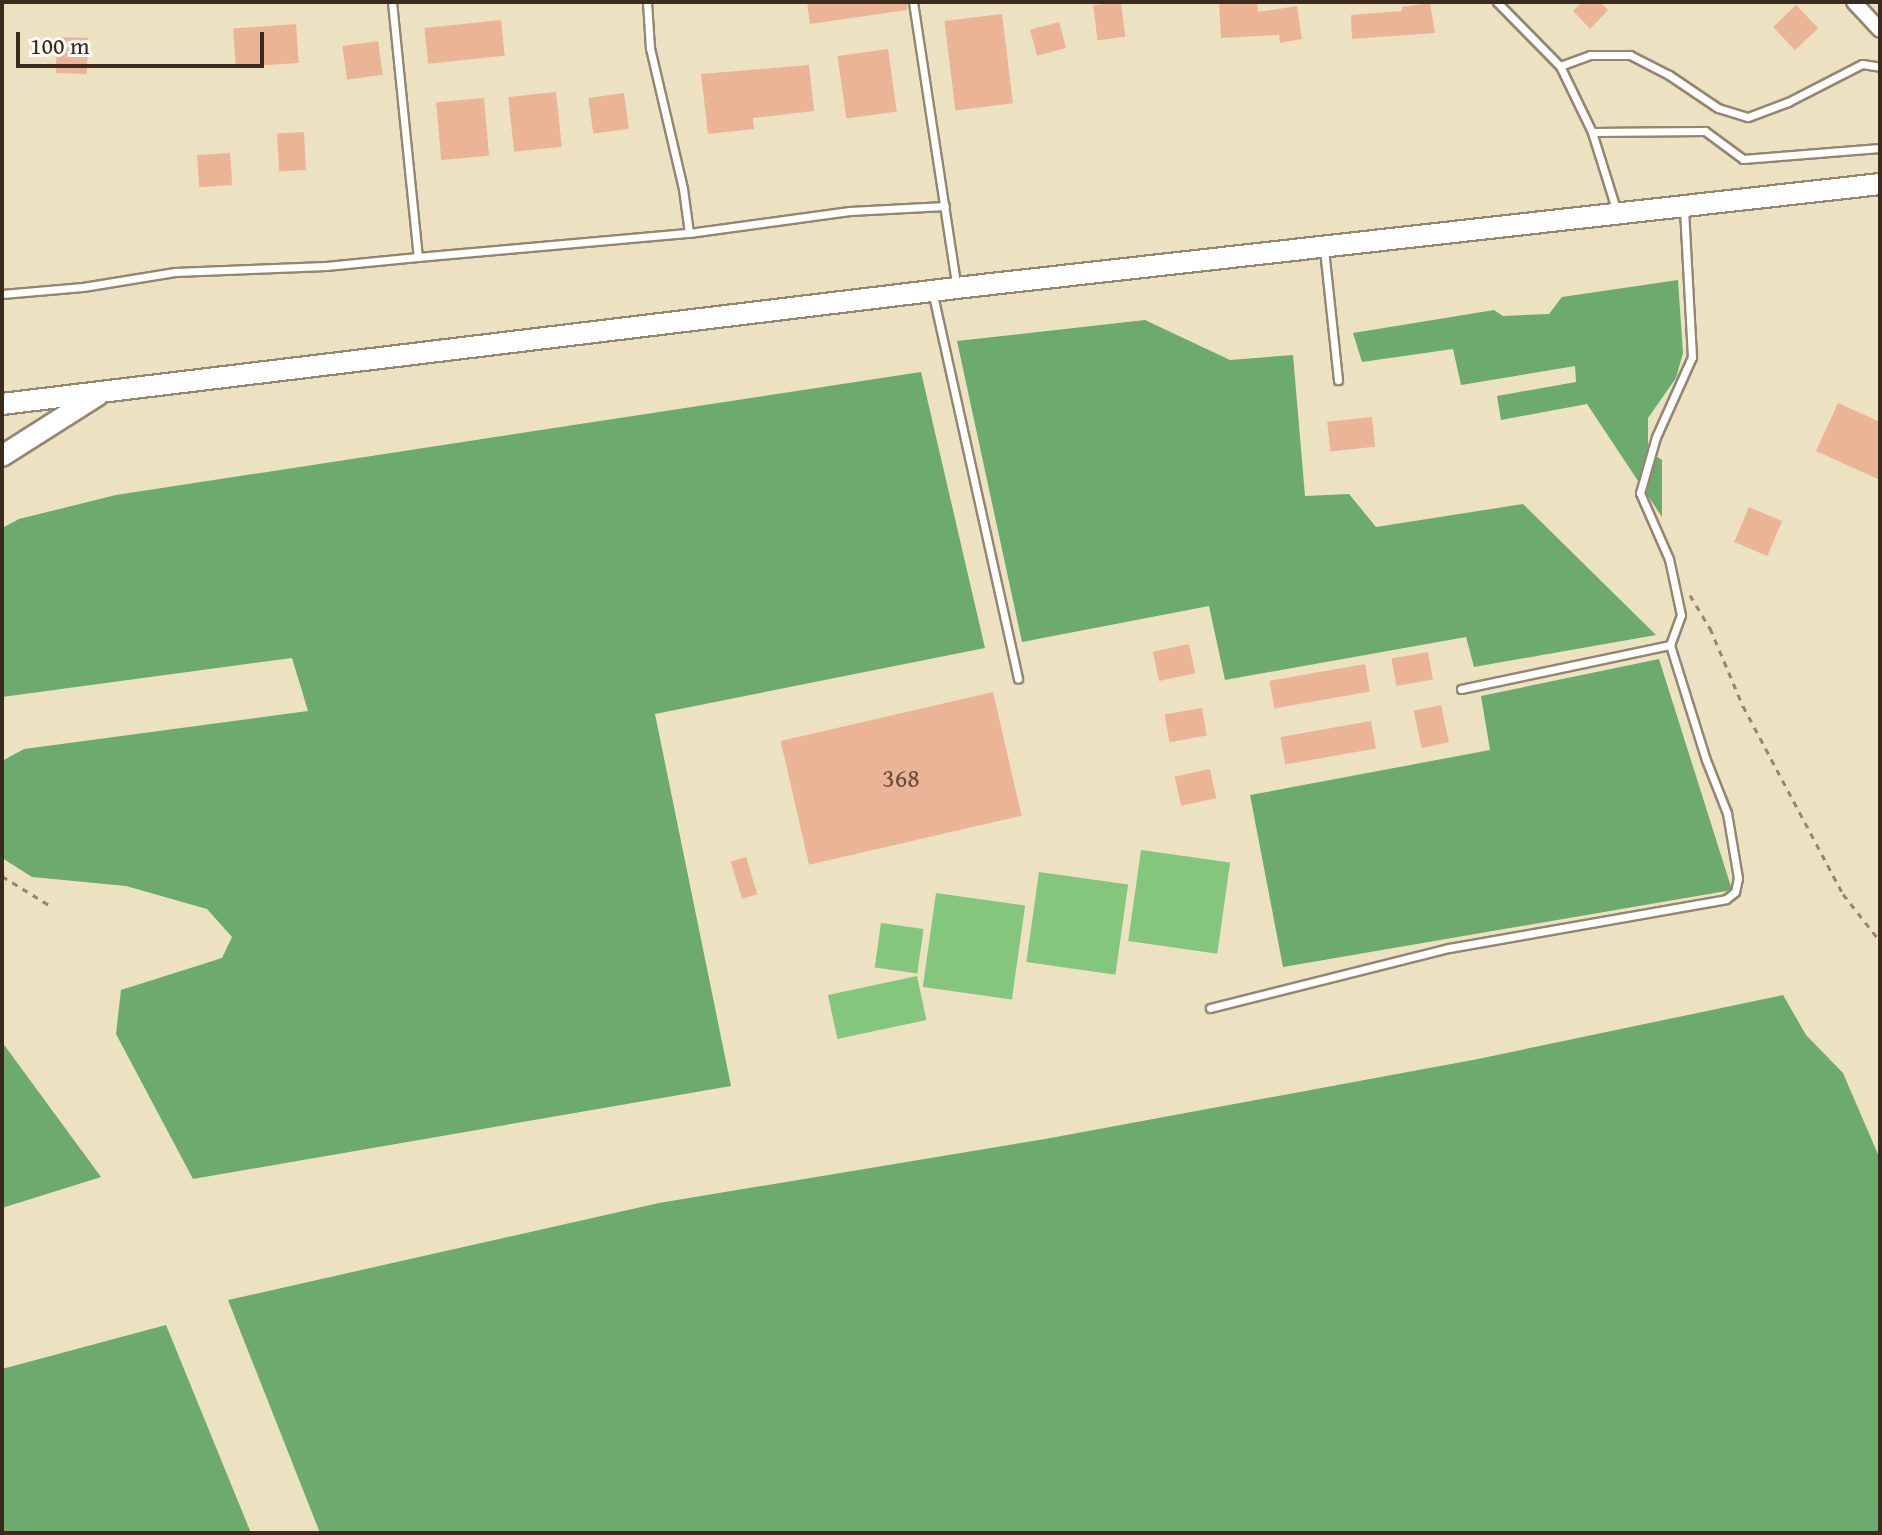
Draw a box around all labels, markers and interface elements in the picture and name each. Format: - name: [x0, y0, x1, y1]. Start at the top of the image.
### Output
- scale bar: [20, 16, 268, 66]
- text: 100 m: [30, 28, 90, 63]
- house number: 368: [882, 762, 920, 794]

